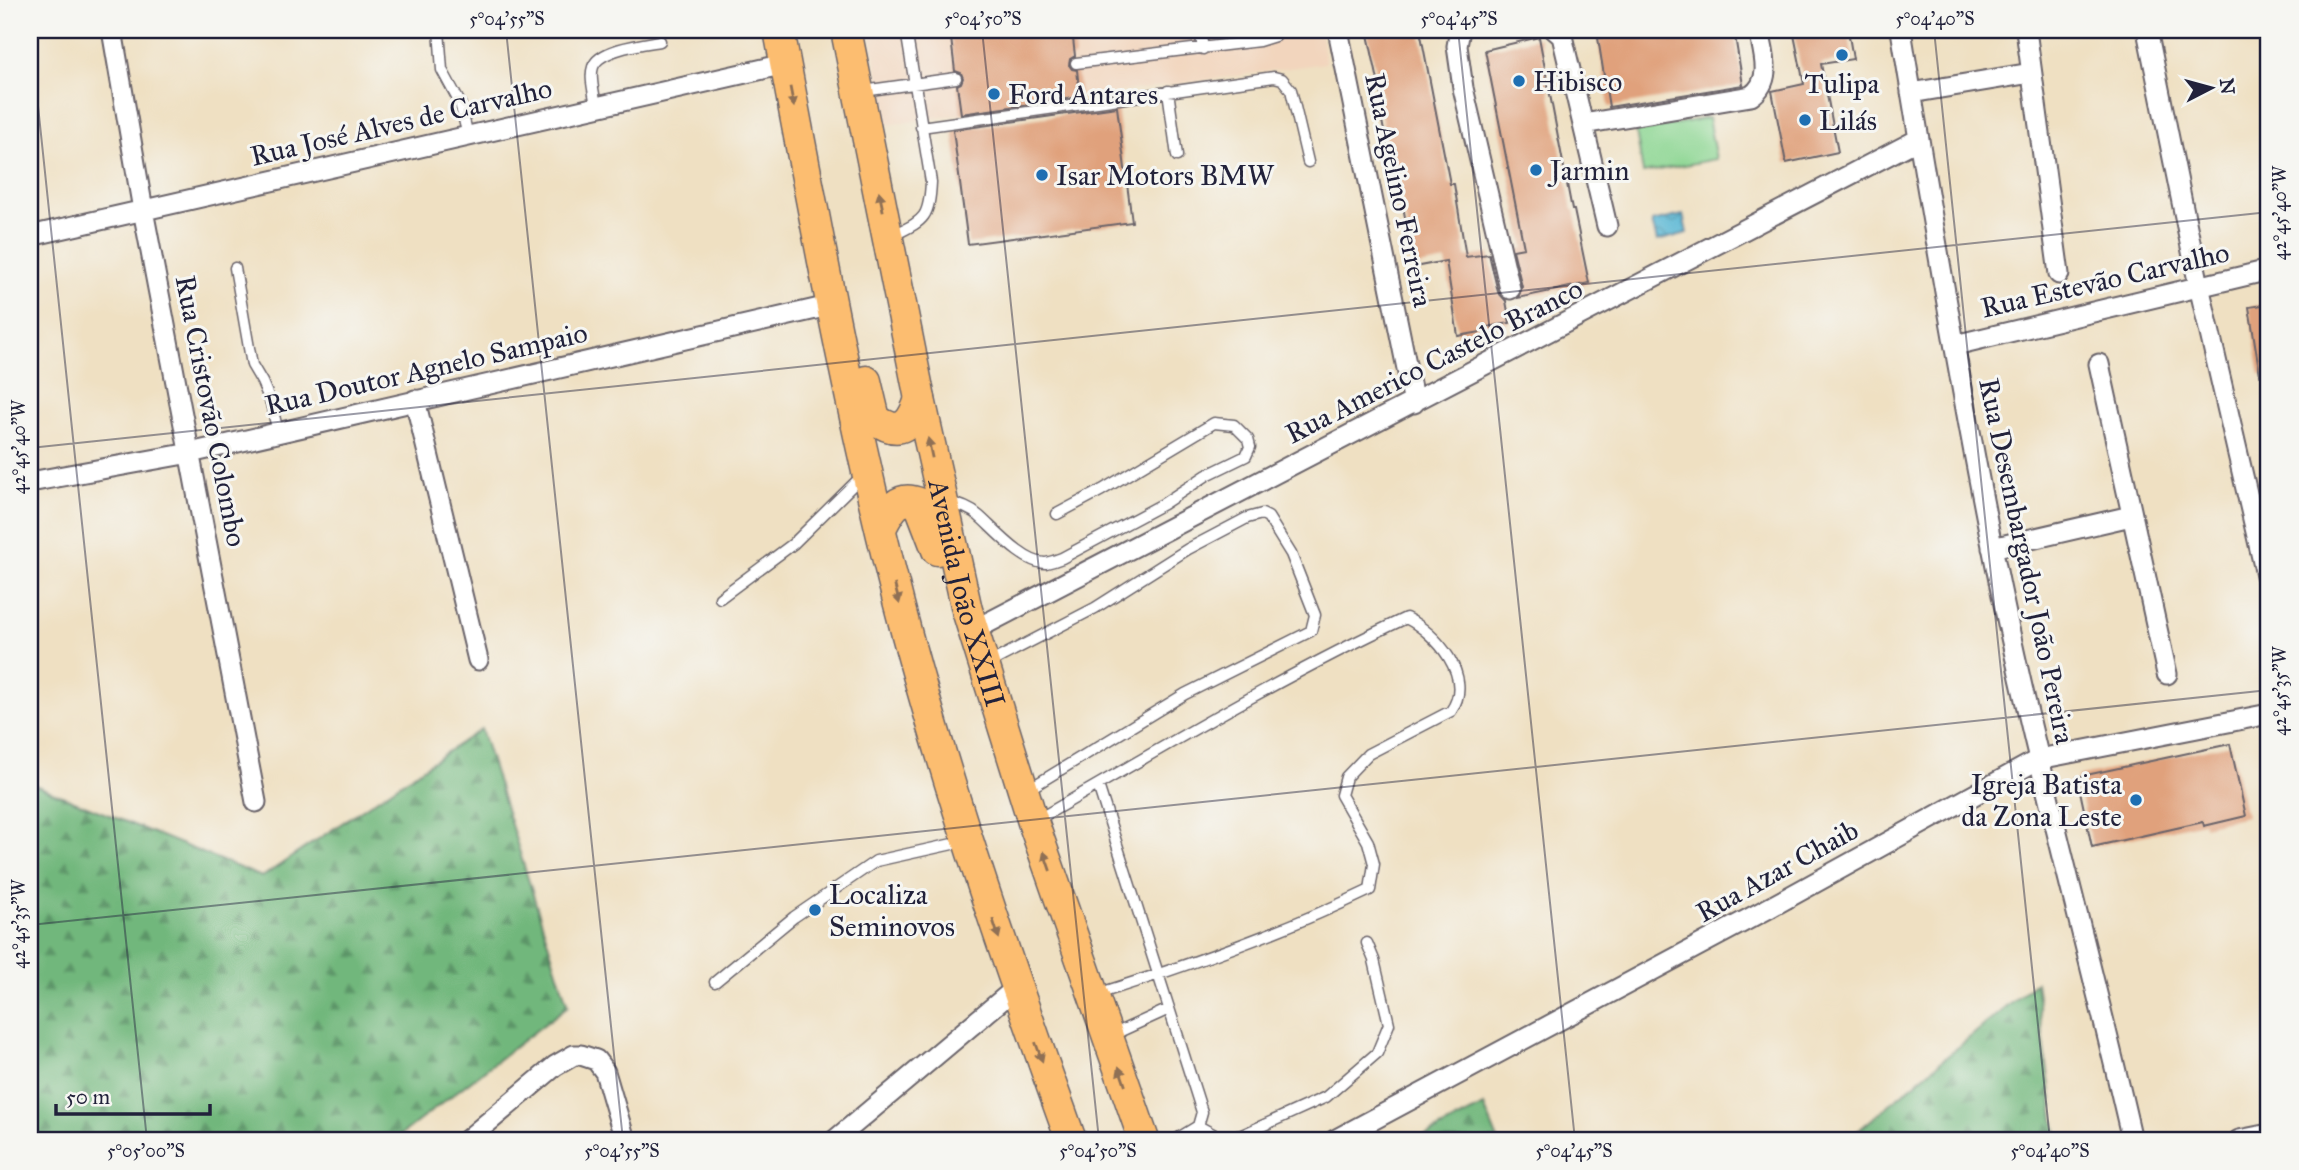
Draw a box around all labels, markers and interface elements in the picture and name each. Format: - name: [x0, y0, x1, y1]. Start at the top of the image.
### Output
- text: 5°04'55"S: [469, 8, 545, 30]
- text: 5°04'50"S: [944, 8, 1022, 30]
- text: 5°04'45"S: [1420, 8, 1498, 30]
- text: 5°04'40"S: [1895, 8, 1975, 30]
- marker: Tulipa: [1834, 47, 1850, 63]
- north arrow: [2176, 52, 2246, 122]
- place label: Hibisco: [1533, 64, 1622, 99]
- place label: Tulipa: [1805, 66, 1880, 101]
- street label: Rua José Alves de Carvalho: [247, 70, 555, 174]
- street label: Rua Agelino Ferreira: [1357, 70, 1441, 310]
- marker: Hibisco: [1511, 73, 1527, 89]
- place label: Ford Antares: [1008, 77, 1158, 112]
- text: N: [2215, 77, 2240, 95]
- one-way arrow: [786, 86, 797, 108]
- marker: Ford Antares: [986, 86, 1002, 102]
- place label: Lilás: [1819, 103, 1877, 138]
- marker: Lilás: [1797, 112, 1813, 128]
- place label: Jarmin: [1547, 153, 1629, 188]
- place label: Isar Motors BMW: [1056, 158, 1275, 193]
- marker: Jarmin: [1528, 162, 1544, 178]
- text: 42°45'40"W: [2269, 165, 2291, 260]
- marker: Isar Motors BMW: [1034, 167, 1050, 183]
- one-way arrow: [875, 190, 886, 212]
- street label: Rua Estevão Carvalho: [1977, 234, 2233, 326]
- street label: Rua Americo Castelo Branco: [1279, 271, 1589, 451]
- street label: Rua Cristovão Colombo: [168, 272, 254, 550]
- street label: Rua Doutor Agnelo Sampaio: [261, 315, 591, 423]
- street label: Rua Desembargador João Pereira: [1971, 375, 2083, 747]
- text: 42°45'40"W: [8, 399, 30, 494]
- one-way arrow: [925, 437, 936, 459]
- street label: Avenida João XXIII: [921, 475, 1014, 711]
- one-way arrow: [892, 583, 903, 605]
- text: 42°45'35"W: [2269, 645, 2291, 736]
- place label: Igreja Batista da Zona Leste: [1961, 767, 2122, 834]
- marker: Igreja Batista da Zona Leste: [2128, 792, 2144, 808]
- street label: Rua Azar Chaib: [1690, 812, 1864, 930]
- one-way arrow: [1041, 850, 1052, 871]
- place label: Localiza Seminovos: [829, 877, 955, 944]
- text: 42°45'35"W: [8, 878, 30, 969]
- marker: Localiza Seminovos: [807, 902, 823, 918]
- one-way arrow: [991, 919, 1001, 940]
- one-way arrow: [1034, 1042, 1045, 1063]
- one-way arrow: [1116, 1065, 1127, 1086]
- scale bar: [56, 1072, 210, 1116]
- text: 50 m: [66, 1084, 111, 1110]
- text: 5°05'00"S: [107, 1140, 185, 1162]
- text: 5°04'55"S: [584, 1140, 660, 1162]
- text: 5°04'50"S: [1059, 1140, 1137, 1162]
- text: 5°04'45"S: [1535, 1140, 1613, 1162]
- text: 5°04'40"S: [2010, 1140, 2090, 1162]

